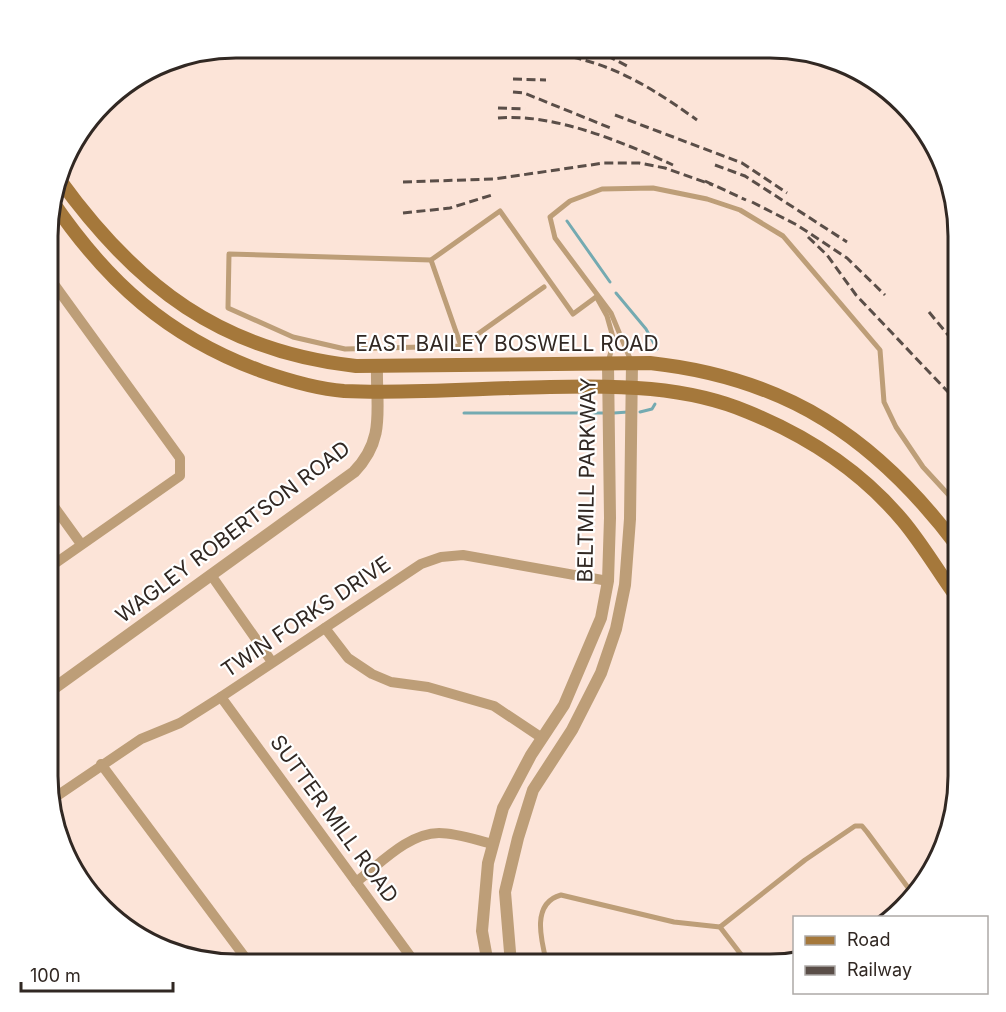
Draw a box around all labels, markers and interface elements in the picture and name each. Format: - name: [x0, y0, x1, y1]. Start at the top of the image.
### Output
- street label: EAST BAILEY BOSWELL ROAD: [355, 331, 659, 356]
- street label: BELTMILL PARKWAY: [572, 377, 601, 583]
- street label: WAGLEY ROBERTSON ROAD: [111, 435, 355, 628]
- street label: TWIN FORKS DRIVE: [217, 551, 395, 682]
- street label: SUTTER MILL ROAD: [265, 730, 404, 907]
- legend: [793, 916, 988, 994]
- text: Road: [847, 929, 890, 950]
- scale bar: [21, 955, 172, 993]
- text: Railway: [847, 959, 912, 980]
- text: 100 m: [30, 965, 81, 986]

